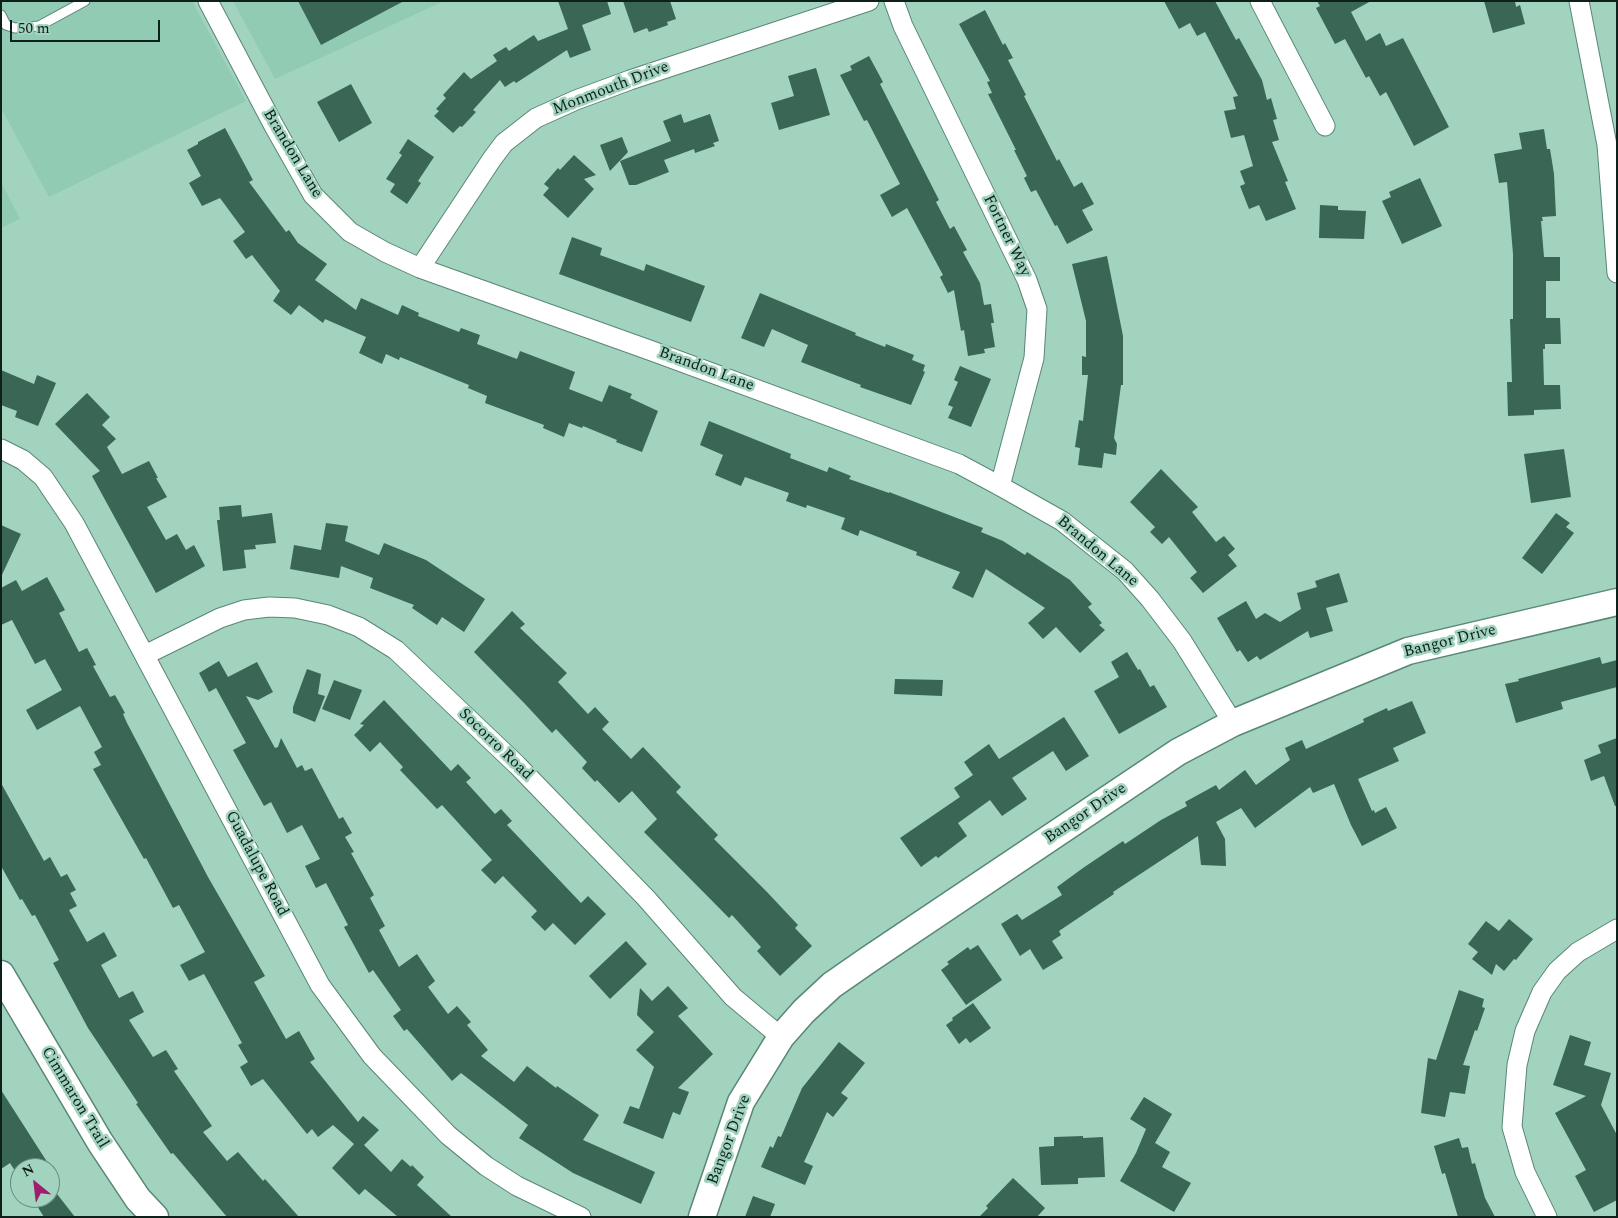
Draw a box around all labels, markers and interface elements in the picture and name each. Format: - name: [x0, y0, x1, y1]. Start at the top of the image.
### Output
- scale bar: [12, 10, 162, 42]
- text: 50 m: [18, 17, 50, 40]
- street label: Monmouth Drive: [550, 58, 672, 120]
- street label: Brandon Lane: [258, 106, 326, 202]
- street label: Fortner Way: [978, 192, 1034, 280]
- street label: Brandon Lane: [656, 344, 756, 396]
- street label: Brandon Lane: [1053, 512, 1141, 592]
- street label: Bangor Drive: [1402, 621, 1498, 663]
- street label: Socorro Road: [454, 705, 536, 785]
- street label: Bangor Drive: [1042, 780, 1130, 848]
- street label: Guadalupe Road: [220, 808, 292, 920]
- street label: Cimmaron Trail: [36, 1044, 112, 1152]
- street label: Bangor Drive: [704, 1093, 756, 1187]
- north arrow: [10, 1158, 60, 1208]
- text: N: [18, 1158, 38, 1182]

